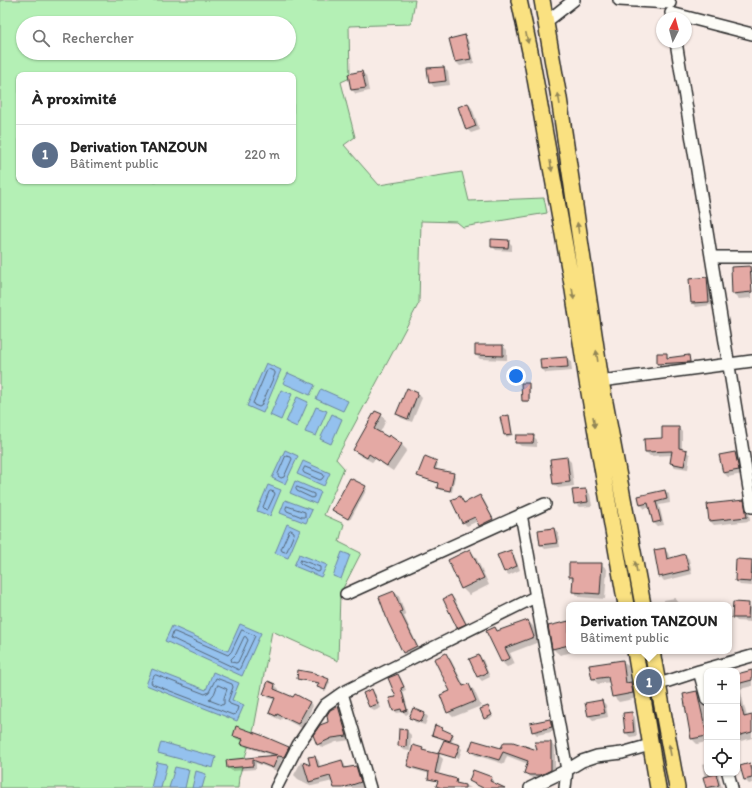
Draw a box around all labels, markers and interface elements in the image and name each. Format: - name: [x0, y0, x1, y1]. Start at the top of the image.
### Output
- north arrow: [656, 12, 692, 48]
- search box: [16, 16, 296, 60]
- icon: search: [30, 27, 52, 49]
- text: Rechercher: [62, 29, 134, 47]
- one-way arrow: [525, 32, 531, 44]
- text: À proximité: [32, 88, 117, 108]
- one-way arrow: [556, 93, 562, 105]
- text: Derivation TANZOUN: [70, 138, 207, 156]
- text: 1: [42, 147, 48, 162]
- text: 220 m: [244, 147, 280, 162]
- text: Bâtiment public: [70, 156, 159, 171]
- one-way arrow: [548, 160, 554, 172]
- one-way arrow: [575, 221, 581, 234]
- one-way arrow: [570, 288, 576, 300]
- one-way arrow: [594, 350, 600, 362]
- your location: [506, 366, 526, 386]
- one-way arrow: [592, 416, 598, 428]
- one-way arrow: [632, 561, 638, 573]
- popup: [566, 602, 732, 654]
- text: Derivation TANZOUN: [580, 612, 718, 630]
- text: Bâtiment public: [580, 630, 669, 645]
- pin: 1: [636, 667, 662, 697]
- map controls: [704, 668, 740, 776]
- button: +: [704, 668, 740, 704]
- button: −: [704, 704, 740, 740]
- button: locate: [704, 740, 740, 776]
- one-way arrow: [667, 743, 673, 756]

